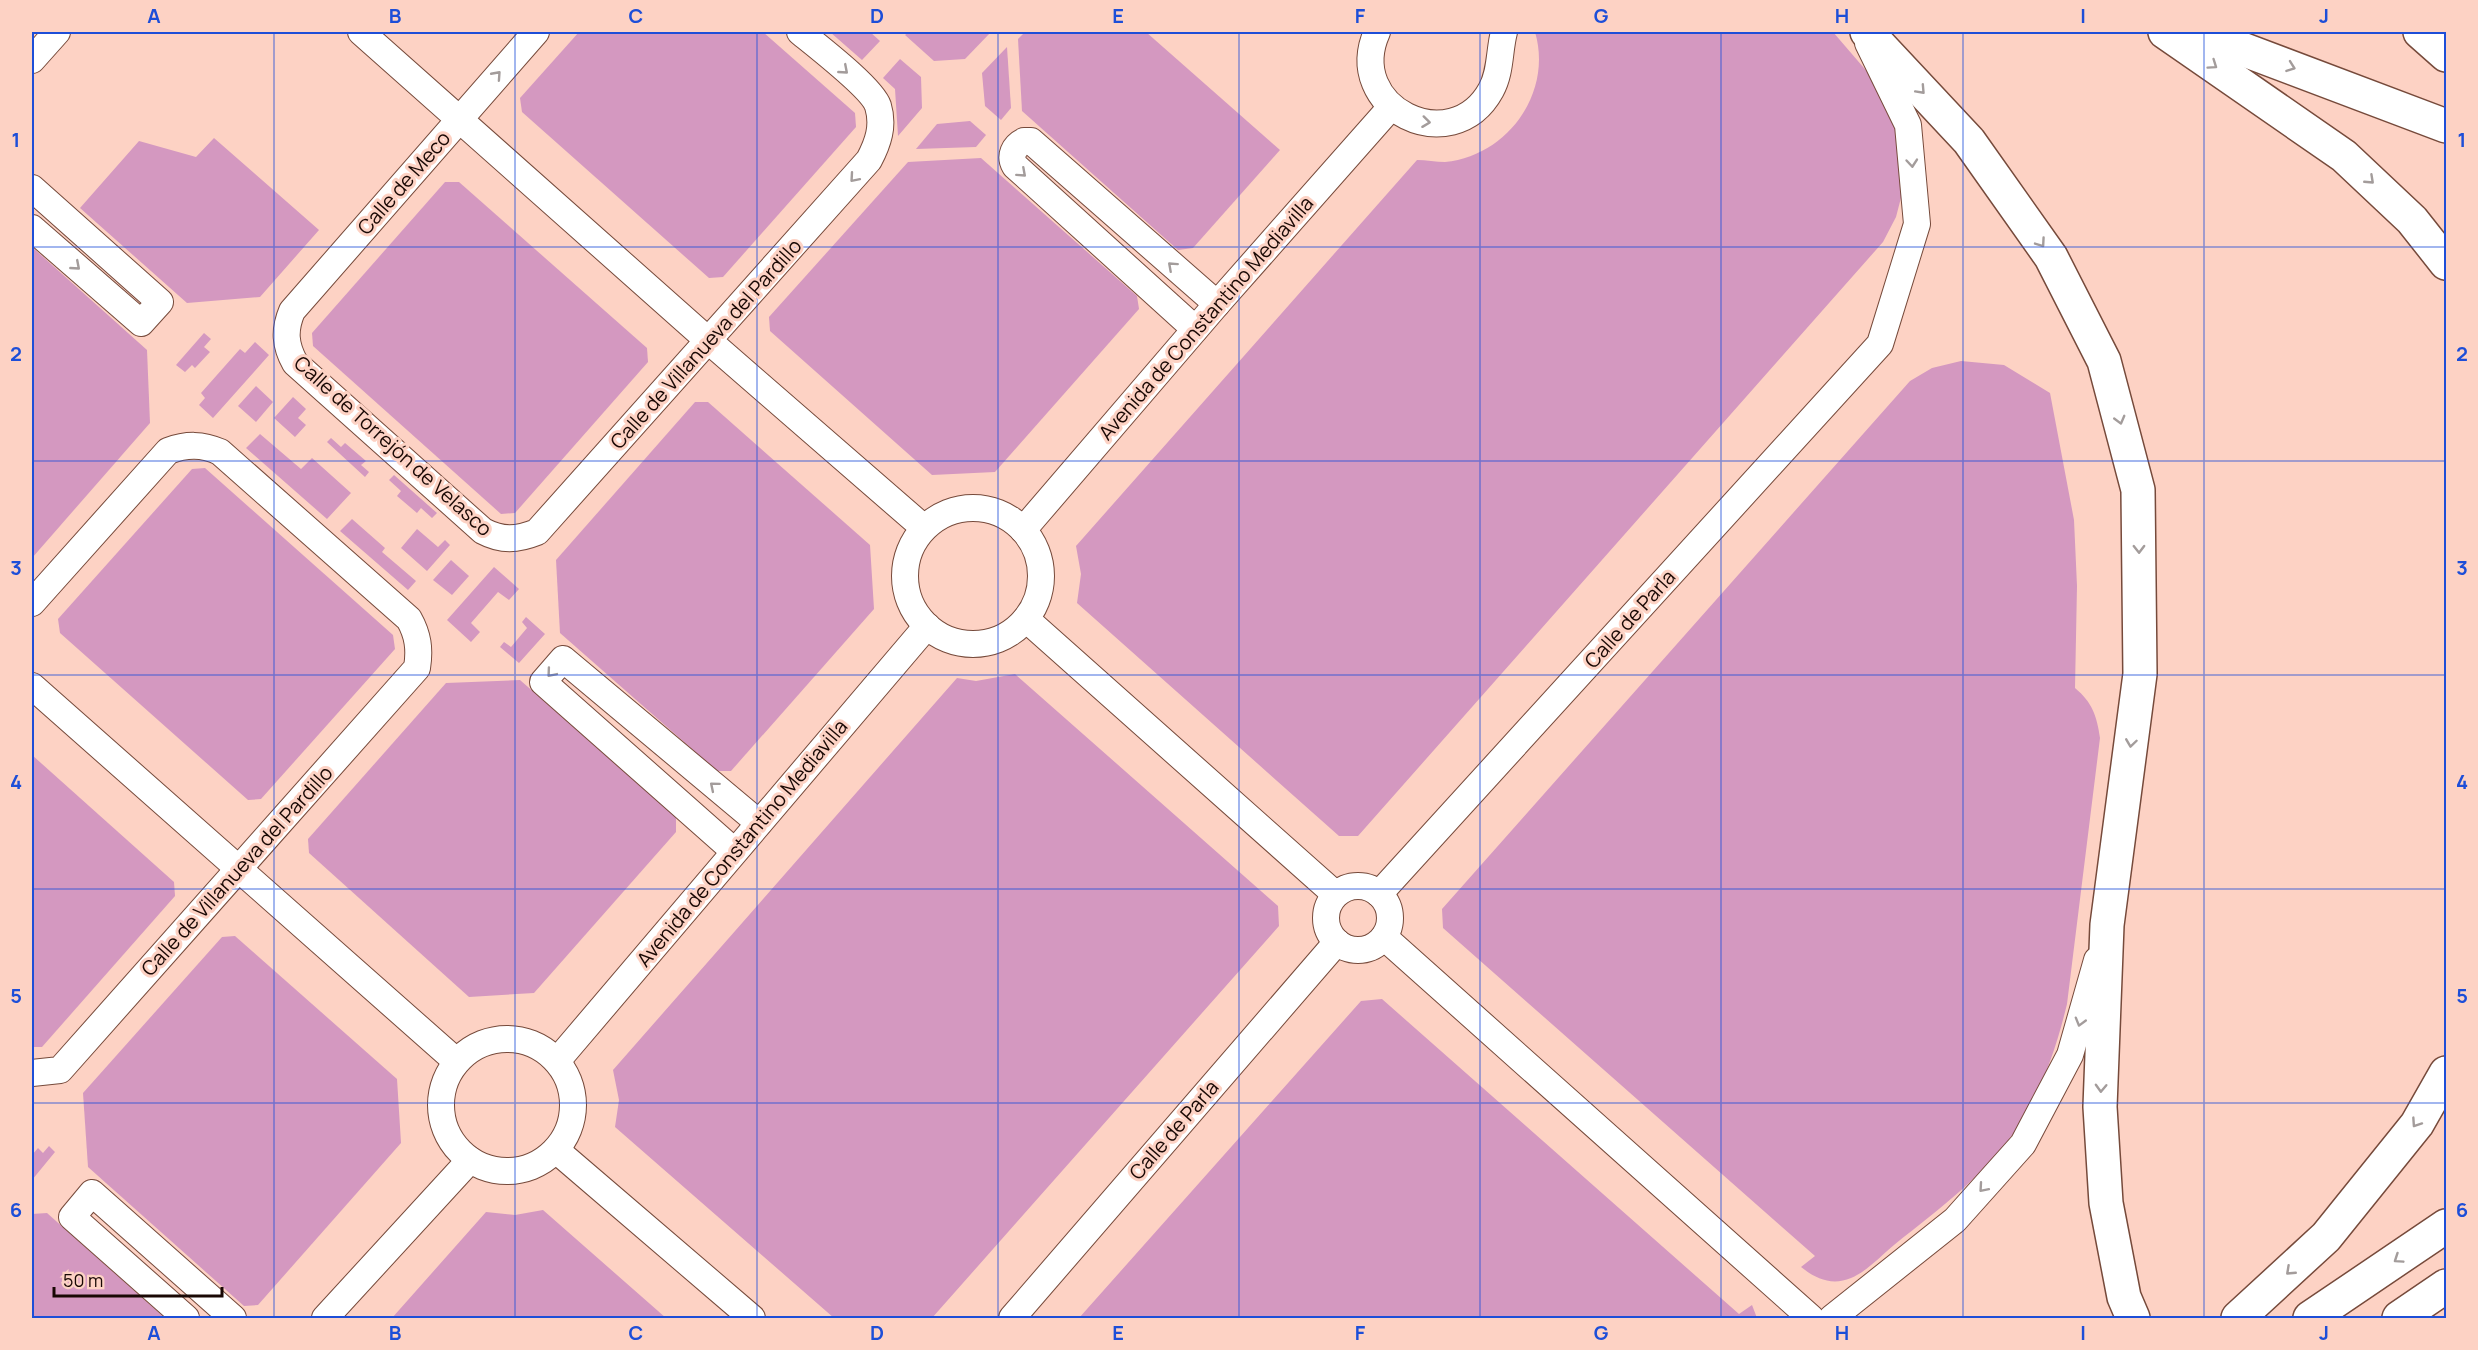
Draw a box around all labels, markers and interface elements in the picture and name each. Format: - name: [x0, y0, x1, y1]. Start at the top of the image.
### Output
- text: A: [147, 2, 161, 29]
- text: B: [389, 2, 402, 29]
- text: C: [629, 2, 643, 29]
- text: D: [870, 2, 884, 29]
- text: E: [1112, 2, 1124, 29]
- text: F: [1355, 2, 1366, 29]
- text: G: [1594, 2, 1609, 29]
- text: H: [1835, 2, 1849, 29]
- text: I: [2080, 2, 2086, 29]
- text: J: [2319, 2, 2329, 29]
- one-way arrow: [2207, 58, 2218, 69]
- one-way arrow: [2284, 60, 2295, 72]
- one-way arrow: [837, 63, 848, 74]
- one-way arrow: [490, 71, 501, 82]
- one-way arrow: [1914, 82, 1925, 93]
- one-way arrow: [1421, 115, 1431, 127]
- street label: Calle de Meco: [351, 125, 456, 240]
- text: 1: [12, 126, 20, 153]
- text: 1: [2458, 126, 2466, 153]
- one-way arrow: [1905, 159, 1918, 168]
- one-way arrow: [1015, 166, 1026, 177]
- one-way arrow: [850, 171, 861, 182]
- one-way arrow: [2363, 173, 2374, 184]
- street label: Avenida de Constantino Mediavilla: [1092, 190, 1319, 445]
- street label: Calle de Villanueva del Pardillo: [604, 233, 807, 455]
- one-way arrow: [2034, 236, 2045, 247]
- one-way arrow: [69, 259, 80, 270]
- one-way arrow: [1168, 262, 1179, 273]
- text: 2: [10, 340, 22, 367]
- text: 2: [2456, 340, 2468, 367]
- street label: Calle de Torrejón de Velasco: [289, 349, 498, 542]
- one-way arrow: [2112, 415, 2125, 425]
- one-way arrow: [2133, 544, 2145, 553]
- text: 3: [10, 554, 22, 581]
- text: 3: [2456, 554, 2468, 581]
- street label: Calle de Parla: [1578, 564, 1681, 674]
- one-way arrow: [547, 666, 558, 677]
- street label: Avenida de Constantino Mediavilla: [630, 713, 853, 972]
- one-way arrow: [2125, 738, 2138, 748]
- street label: Calle de Villanueva del Pardillo: [135, 760, 338, 982]
- text: 4: [10, 768, 22, 795]
- text: 4: [2456, 768, 2468, 795]
- one-way arrow: [710, 782, 721, 793]
- text: 5: [10, 982, 22, 1009]
- text: 5: [2456, 982, 2468, 1009]
- one-way arrow: [2074, 1017, 2087, 1027]
- street label: Calle de Parla: [1123, 1074, 1224, 1185]
- one-way arrow: [2094, 1084, 2107, 1093]
- one-way arrow: [2412, 1116, 2423, 1127]
- one-way arrow: [1979, 1182, 1990, 1192]
- text: 6: [10, 1196, 22, 1223]
- text: 6: [2456, 1196, 2468, 1223]
- one-way arrow: [2394, 1252, 2405, 1263]
- scale bar: [54, 1260, 222, 1298]
- one-way arrow: [2286, 1264, 2296, 1275]
- text: 50 m: [63, 1268, 103, 1292]
- text: A: [147, 1319, 161, 1346]
- text: B: [389, 1319, 402, 1346]
- text: C: [629, 1319, 643, 1346]
- text: D: [870, 1319, 884, 1346]
- text: E: [1112, 1319, 1124, 1346]
- text: F: [1355, 1319, 1366, 1346]
- text: G: [1594, 1319, 1609, 1346]
- text: H: [1835, 1319, 1849, 1346]
- text: I: [2080, 1319, 2086, 1346]
- text: J: [2319, 1319, 2329, 1346]

